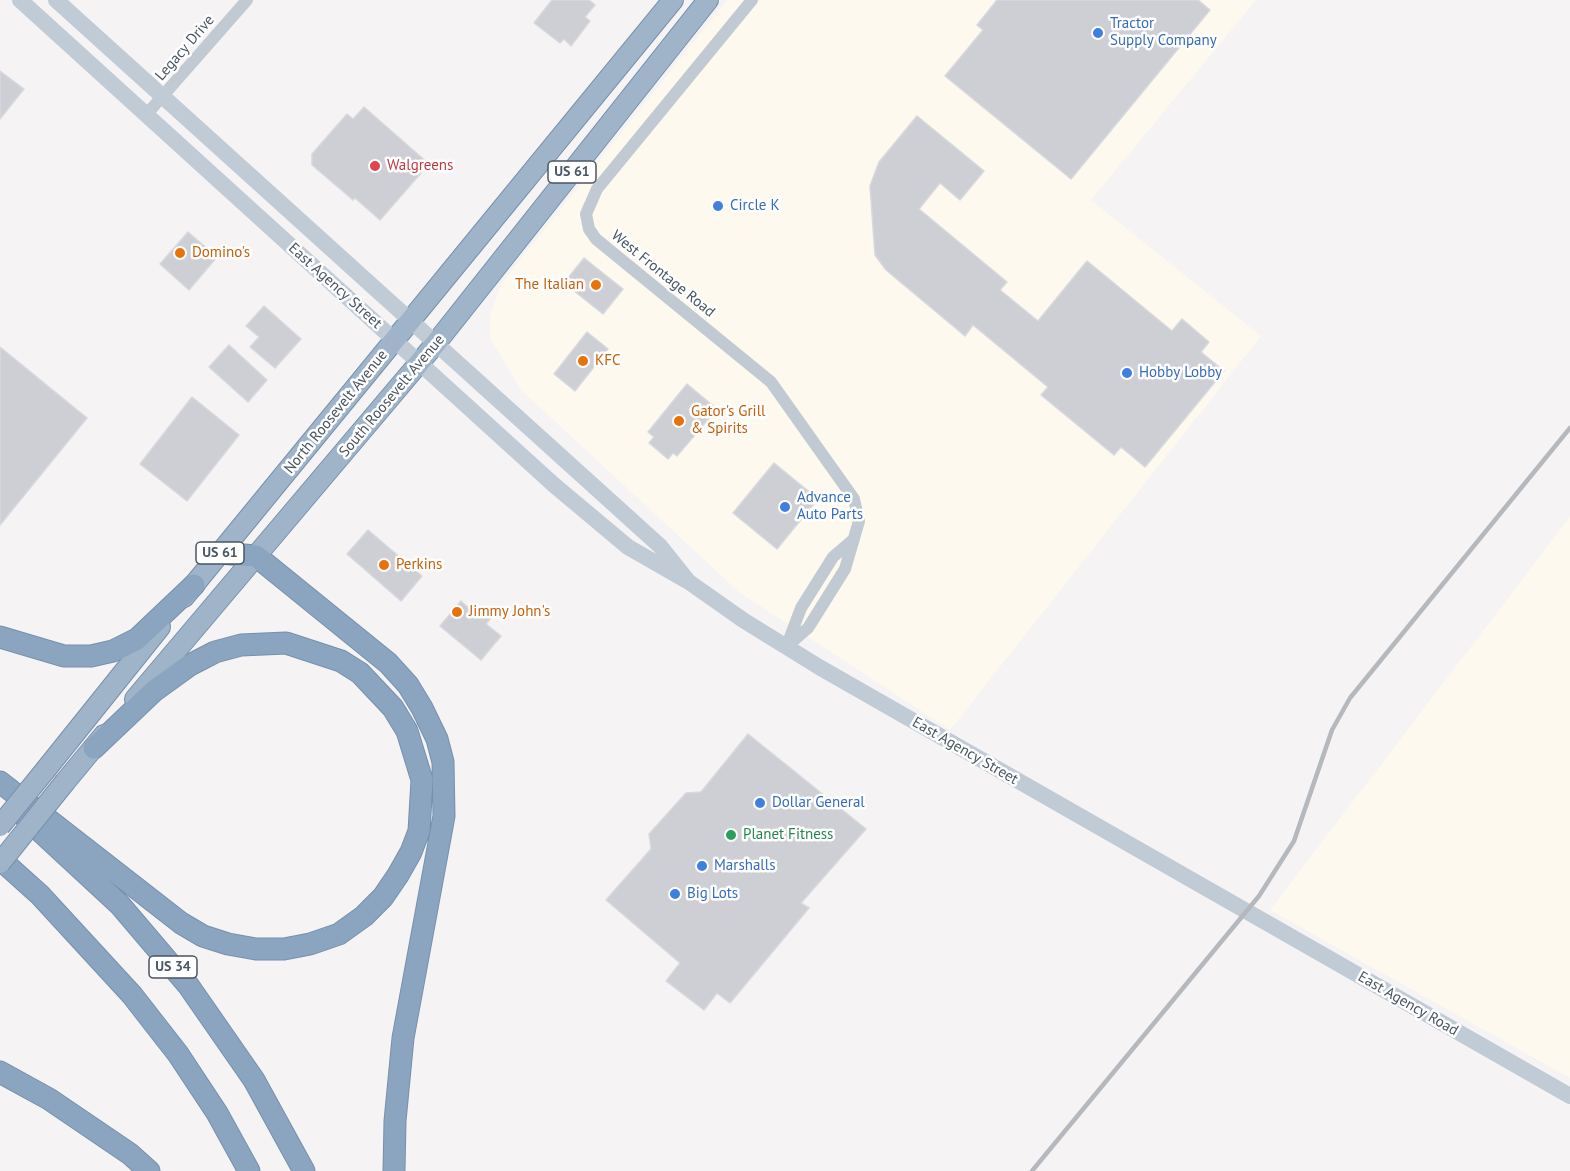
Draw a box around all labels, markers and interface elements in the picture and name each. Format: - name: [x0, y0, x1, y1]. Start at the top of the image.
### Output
- street label: Legacy Drive: [152, 12, 218, 84]
- place label: Tractor Supply Company: [1110, 15, 1217, 50]
- marker: Tractor Supply Company: [1091, 26, 1105, 40]
- place label: Walgreens: [387, 157, 453, 175]
- marker: Walgreens: [368, 159, 382, 173]
- road number: US 61: [548, 161, 596, 183]
- place label: Circle K: [730, 197, 780, 215]
- marker: Circle K: [711, 199, 725, 213]
- street label: West Frontage Road: [608, 227, 718, 321]
- street label: East Agency Street: [285, 239, 385, 333]
- place label: Domino's: [192, 244, 250, 262]
- marker: Domino's: [173, 246, 187, 260]
- place label: The Italian: [515, 276, 584, 294]
- marker: The Italian: [589, 278, 603, 292]
- street label: South Roosevelt Avenue: [336, 331, 448, 461]
- street label: North Roosevelt Avenue: [281, 347, 391, 477]
- place label: KFC: [595, 352, 620, 370]
- marker: KFC: [576, 354, 590, 368]
- place label: Hobby Lobby: [1139, 364, 1222, 382]
- marker: Hobby Lobby: [1120, 366, 1134, 380]
- place label: Gator's Grill & Spirits: [691, 403, 765, 438]
- marker: Gator's Grill & Spirits: [672, 414, 686, 428]
- place label: Advance Auto Parts: [797, 489, 863, 524]
- marker: Advance Auto Parts: [778, 500, 792, 514]
- road number: US 61: [196, 542, 244, 564]
- place label: Perkins: [396, 556, 442, 574]
- marker: Perkins: [377, 558, 391, 572]
- place label: Jimmy John's: [469, 603, 550, 621]
- marker: Jimmy John's: [450, 605, 464, 619]
- street label: East Agency Street: [909, 713, 1021, 789]
- place label: Dollar General: [772, 794, 865, 812]
- marker: Dollar General: [753, 796, 767, 810]
- place label: Planet Fitness: [743, 826, 833, 844]
- marker: Planet Fitness: [724, 828, 738, 842]
- place label: Marshalls: [714, 857, 775, 875]
- marker: Marshalls: [695, 859, 709, 873]
- place label: Big Lots: [687, 885, 738, 903]
- marker: Big Lots: [668, 887, 682, 901]
- road number: US 34: [149, 956, 197, 978]
- street label: East Agency Road: [1355, 968, 1461, 1040]

